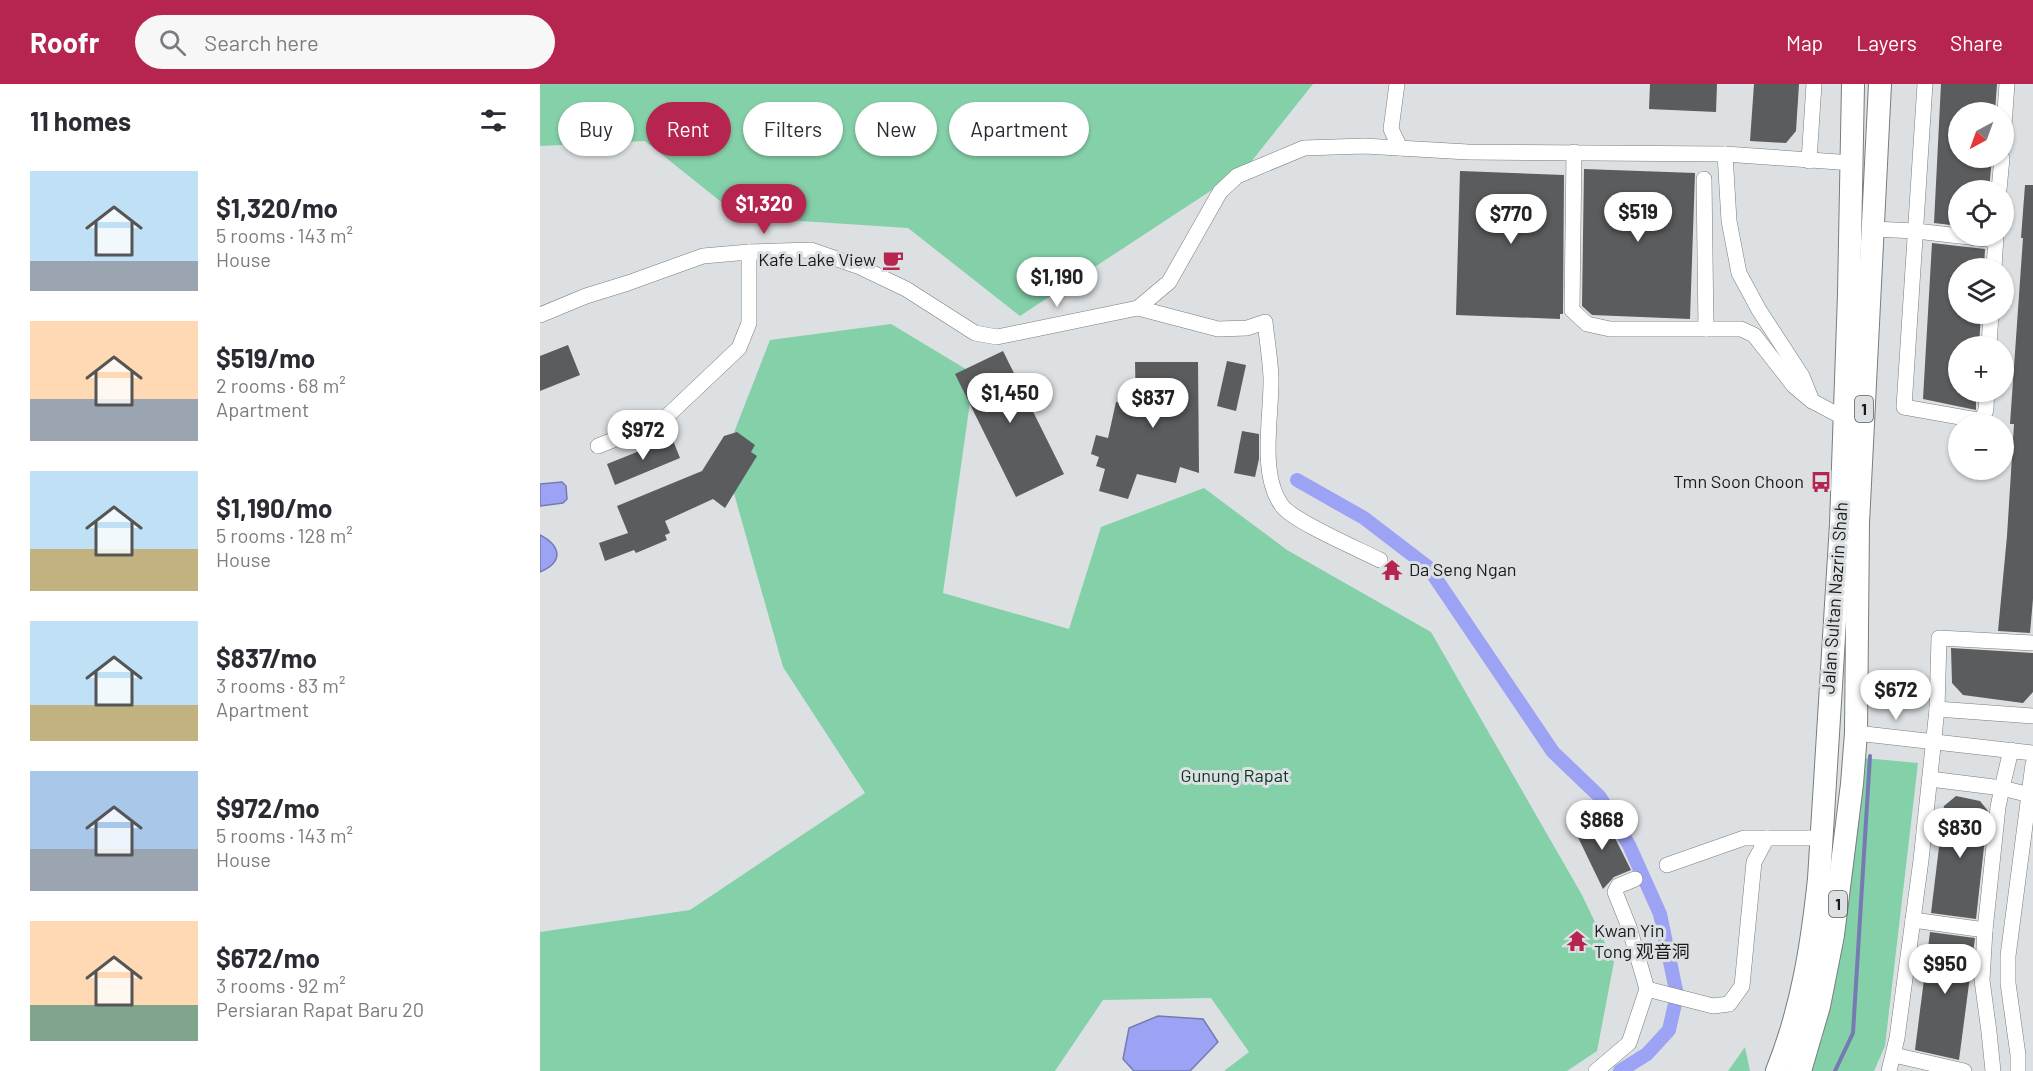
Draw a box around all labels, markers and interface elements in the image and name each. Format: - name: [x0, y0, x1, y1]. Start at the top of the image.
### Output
- search box: [135, 15, 555, 69]
- text: Roofr: [30, 25, 99, 59]
- icon: search: [156, 26, 189, 59]
- text: Search here: [204, 29, 319, 55]
- text: Map: [1786, 30, 1823, 55]
- text: Layers: [1856, 30, 1917, 55]
- text: Share: [1950, 30, 2003, 55]
- chip: Buy: [558, 102, 634, 156]
- chip: Rent: [646, 102, 731, 156]
- chip: Filters: [743, 102, 843, 156]
- chip: New: [855, 102, 937, 156]
- chip: Apartment: [949, 102, 1089, 156]
- north arrow: [1948, 102, 2014, 168]
- map controls: [1948, 102, 2014, 480]
- icon: filters: [477, 104, 510, 137]
- text: 11 homes: [30, 105, 131, 136]
- button: locate: [1948, 180, 2014, 246]
- pin: $1,320: [715, 184, 813, 235]
- text: $1,320: [735, 191, 793, 215]
- text: $1,320/mo: [216, 192, 338, 223]
- pin: $519: [1602, 192, 1674, 243]
- pin: $770: [1475, 194, 1547, 245]
- icon: home: [78, 195, 150, 267]
- text: $519: [1618, 199, 1658, 223]
- text: $770: [1490, 201, 1532, 225]
- text: 5 rooms · 143 m²: [216, 223, 353, 247]
- text: House: [216, 247, 271, 271]
- place label: Kafe Lake View: [758, 248, 876, 270]
- cafe icon: Kafe Lake View: [881, 248, 905, 272]
- pin: $1,190: [1008, 257, 1106, 308]
- button: layers: [1948, 258, 2014, 324]
- text: $1,190: [1031, 264, 1083, 288]
- button: +: [1948, 336, 2014, 402]
- text: $519/mo: [216, 342, 315, 373]
- icon: home: [78, 345, 150, 417]
- text: 2 rooms · 68 m²: [216, 373, 346, 397]
- pin: $1,450: [961, 373, 1059, 424]
- pin: $837: [1117, 378, 1189, 429]
- text: $1,450: [981, 380, 1039, 404]
- text: $837: [1132, 385, 1174, 409]
- road number: 1: [1855, 396, 1873, 422]
- text: Apartment: [216, 397, 309, 421]
- pin: $972: [607, 410, 679, 461]
- button: −: [1948, 414, 2014, 480]
- text: $972: [621, 417, 665, 441]
- place label: Tmn Soon Choon: [1673, 470, 1804, 492]
- bus stop icon: Tmn Soon Choon: [1809, 470, 1833, 494]
- text: $1,190/mo: [216, 492, 332, 523]
- icon: home: [78, 495, 150, 567]
- street label: Jalan Sultan Nazrin Shah: [1816, 501, 1852, 695]
- text: 5 rooms · 128 m²: [216, 523, 353, 547]
- text: House: [216, 547, 271, 571]
- temple icon: Da Seng Ngan: [1380, 558, 1404, 582]
- place label: Da Seng Ngan: [1409, 558, 1517, 580]
- text: $837/mo: [216, 642, 317, 673]
- icon: home: [78, 645, 150, 717]
- pin: $672: [1860, 670, 1932, 721]
- text: 3 rooms · 83 m²: [216, 673, 345, 697]
- text: $672: [1874, 677, 1918, 701]
- text: Apartment: [216, 697, 309, 721]
- park label: Gunung Rapat: [1181, 764, 1289, 786]
- text: $972/mo: [216, 792, 320, 823]
- icon: home: [78, 795, 150, 867]
- pin: $868: [1566, 800, 1638, 851]
- text: $868: [1580, 807, 1624, 831]
- pin: $830: [1924, 808, 1996, 859]
- text: $830: [1938, 815, 1982, 839]
- text: 5 rooms · 143 m²: [216, 823, 353, 847]
- text: House: [216, 847, 271, 871]
- road number: 1: [1829, 891, 1847, 917]
- place label: Kwan Yin Tong 观音洞: [1594, 919, 1690, 962]
- temple icon: Kwan Yin Tong 观音洞: [1565, 929, 1589, 953]
- text: $672/mo: [216, 942, 320, 973]
- pin: $950: [1909, 944, 1981, 995]
- icon: home: [78, 945, 150, 1017]
- text: $950: [1923, 951, 1967, 975]
- text: 3 rooms · 92 m²: [216, 973, 346, 997]
- text: Persiaran Rapat Baru 20: [216, 997, 424, 1021]

